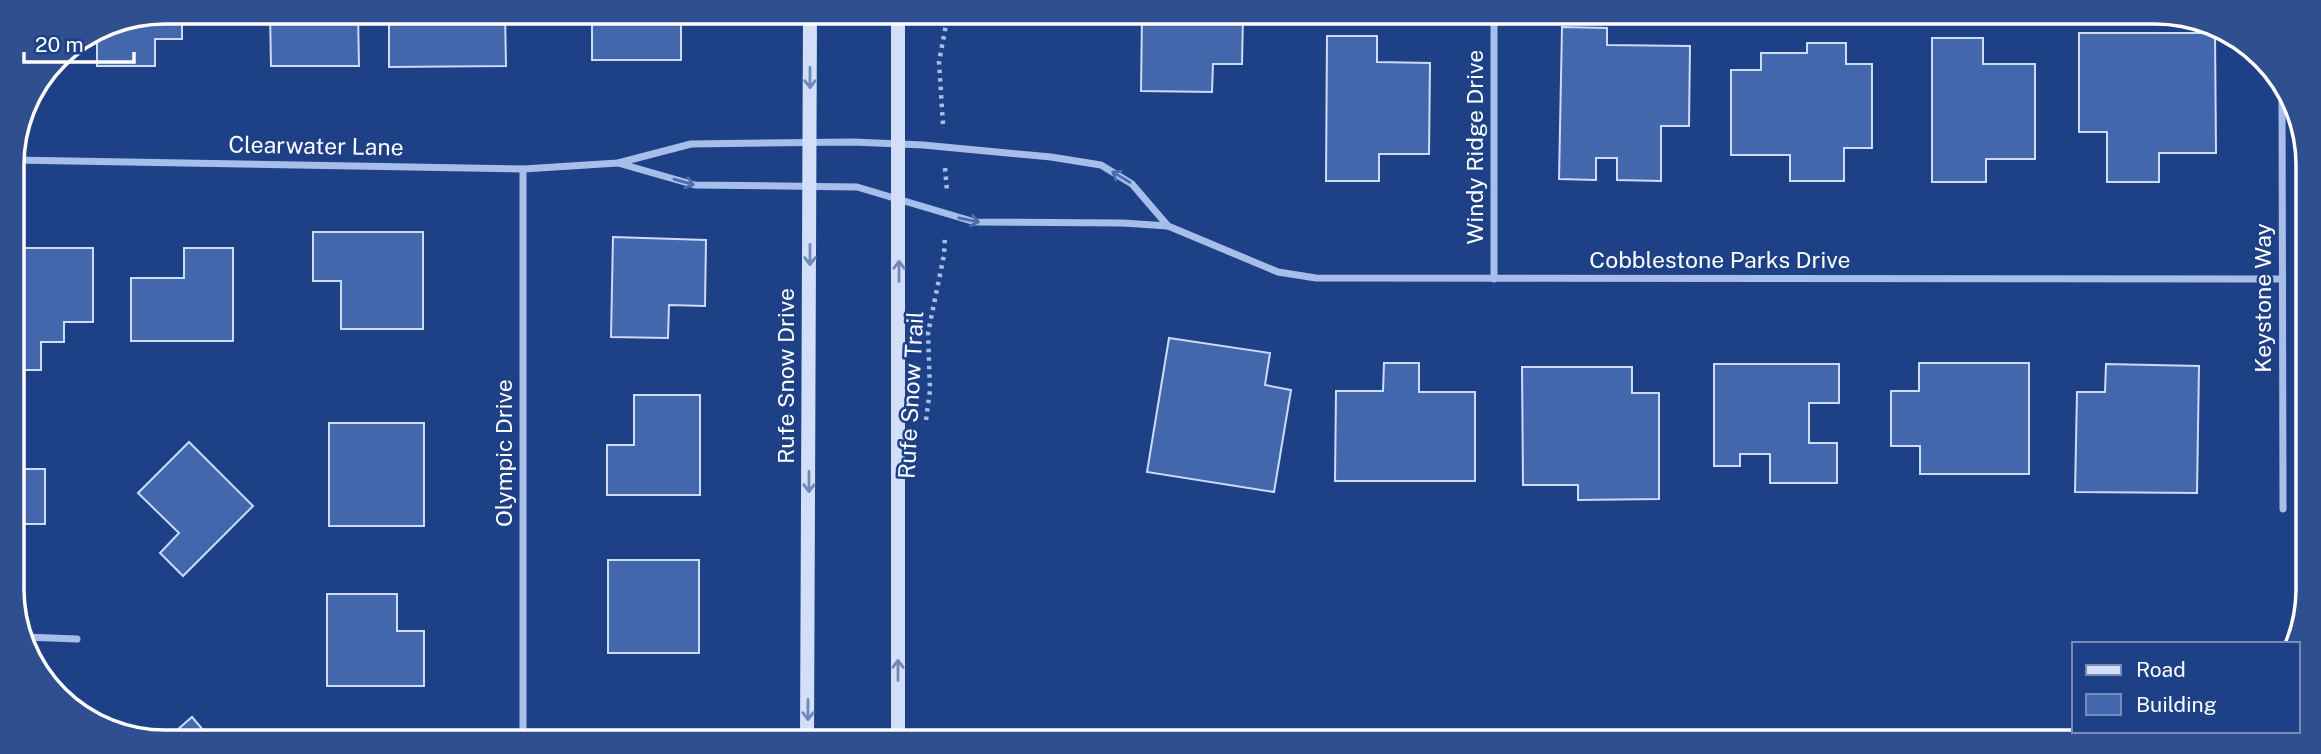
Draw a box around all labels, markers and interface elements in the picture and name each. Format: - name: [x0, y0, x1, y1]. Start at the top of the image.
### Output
- scale bar: [24, 21, 135, 65]
- text: 20 m: [35, 32, 84, 57]
- street label: Windy Ridge Drive: [1461, 50, 1488, 244]
- one-way arrow: [803, 67, 817, 90]
- street label: Clearwater Lane: [228, 130, 404, 161]
- one-way arrow: [1111, 170, 1131, 184]
- one-way arrow: [672, 176, 694, 189]
- one-way arrow: [957, 213, 980, 227]
- street label: Keystone Way: [2249, 223, 2276, 373]
- one-way arrow: [803, 243, 817, 266]
- street label: Cobblestone Parks Drive: [1589, 246, 1851, 273]
- one-way arrow: [892, 260, 906, 283]
- street label: Rufe Snow Drive: [772, 288, 799, 464]
- street label: Rufe Snow Trail: [893, 310, 928, 480]
- street label: Olympic Drive: [490, 379, 517, 527]
- one-way arrow: [802, 470, 816, 493]
- legend: [2072, 642, 2300, 733]
- text: Road: [2136, 657, 2186, 682]
- one-way arrow: [891, 659, 905, 682]
- text: Building: [2136, 692, 2217, 717]
- one-way arrow: [801, 698, 814, 721]

